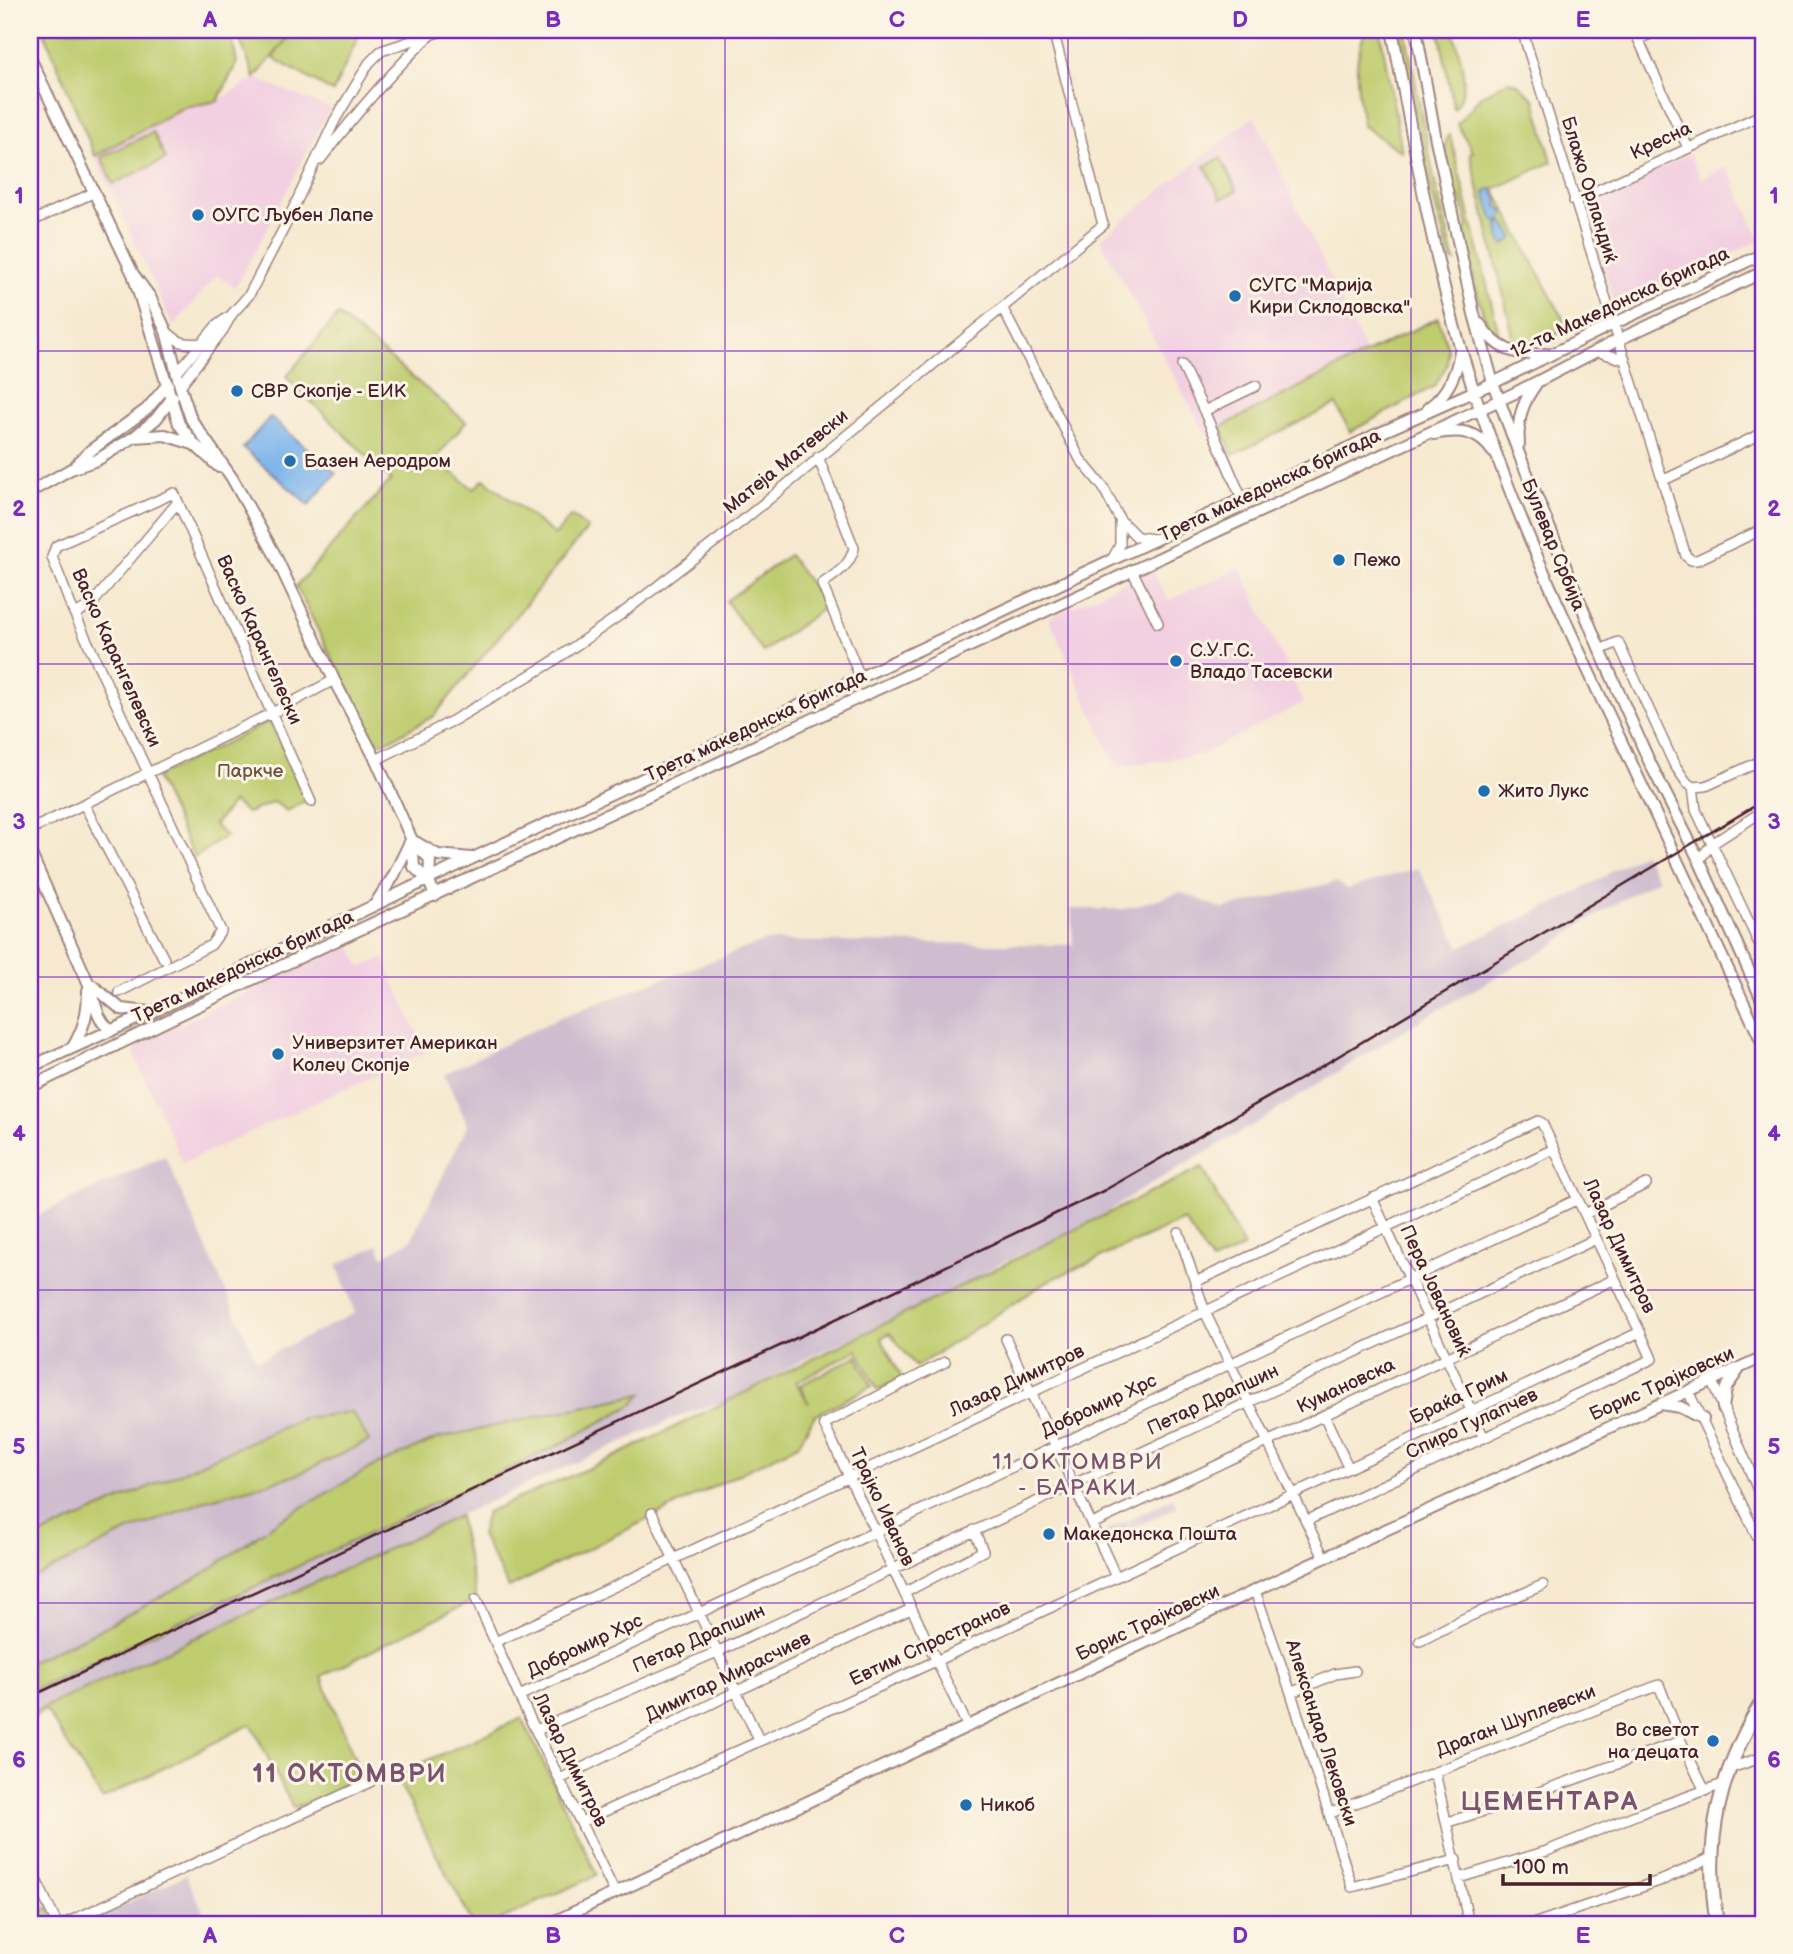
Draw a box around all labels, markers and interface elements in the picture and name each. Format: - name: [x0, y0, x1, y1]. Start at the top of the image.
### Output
- text: A: [202, 6, 218, 34]
- text: B: [545, 6, 561, 34]
- text: C: [889, 6, 905, 34]
- text: D: [1232, 6, 1248, 34]
- text: E: [1576, 6, 1591, 34]
- street label: Блажо Орландиќ: [1556, 114, 1622, 266]
- street label: Кресна: [1627, 117, 1695, 165]
- text: 1: [14, 182, 24, 210]
- text: 1: [1769, 182, 1779, 210]
- place label: ОУГС Љубен Лапе: [212, 204, 374, 227]
- marker: ОУГС Љубен Лапе: [190, 207, 206, 223]
- street label: 12-та Македонска бригада: [1507, 242, 1733, 364]
- place label: СУГС "Марија Кири Склодовска": [1249, 274, 1410, 319]
- marker: СУГС "Марија Кири Склодовска": [1227, 288, 1243, 304]
- place label: СВР Скопје - ЕИК: [251, 380, 407, 403]
- marker: СВР Скопје - ЕИК: [229, 383, 245, 399]
- street label: Матеја Матевски: [719, 405, 853, 519]
- street label: Трета македонска бригада: [1155, 424, 1385, 548]
- place label: Базен Аеродром: [304, 450, 451, 473]
- marker: Базен Аеродром: [282, 453, 298, 469]
- street label: Булевар Србија: [1516, 476, 1590, 614]
- text: 2: [12, 495, 26, 523]
- text: 2: [1767, 495, 1781, 523]
- place label: Пежо: [1353, 549, 1401, 572]
- street label: Васко Карангелески: [211, 552, 307, 728]
- marker: Пежо: [1331, 552, 1347, 568]
- street label: Васко Карангелевски: [66, 565, 166, 751]
- place label: С.У.Г.С. Владо Тасевски: [1190, 639, 1333, 684]
- marker: С.У.Г.С. Владо Тасевски: [1168, 653, 1184, 669]
- street label: Трета македонска бригада: [641, 664, 871, 788]
- park label: Паркче: [217, 760, 284, 783]
- place label: Жито Лукс: [1498, 780, 1589, 803]
- marker: Жито Лукс: [1476, 783, 1492, 799]
- text: 3: [12, 808, 26, 836]
- text: 3: [1767, 808, 1781, 836]
- street label: Трета македонска бригада: [128, 905, 358, 1029]
- place label: Универзитет Американ Колеџ Скопје: [292, 1032, 498, 1077]
- marker: Универзитет Американ Колеџ Скопје: [270, 1046, 286, 1062]
- text: 4: [12, 1120, 26, 1148]
- text: 4: [1767, 1120, 1781, 1148]
- street label: Лазар Димитров: [1577, 1174, 1660, 1317]
- street label: Пера Јовановиќ: [1394, 1221, 1476, 1361]
- street label: Лазар Димитров: [945, 1340, 1088, 1423]
- street label: Борис Трајковски: [1586, 1342, 1738, 1426]
- street label: Кумановска: [1293, 1353, 1399, 1419]
- street label: Петар Драпшин: [1143, 1359, 1283, 1441]
- street label: Браќа Грим: [1406, 1364, 1512, 1430]
- street label: Добромир Хрс: [1038, 1369, 1161, 1443]
- street label: Спиро Гулапчев: [1402, 1383, 1542, 1465]
- text: 5: [12, 1433, 26, 1461]
- text: 5: [1767, 1433, 1781, 1461]
- street label: Трајко Иванов: [845, 1444, 919, 1570]
- district label: 11 ОКТОМВРИ - БАРАКИ: [992, 1448, 1164, 1502]
- place label: Македонска Пошта: [1063, 1523, 1237, 1546]
- marker: Македонска Пошта: [1041, 1526, 1057, 1542]
- street label: Борис Трајковски: [1072, 1580, 1224, 1666]
- street label: Евтим Спространов: [846, 1597, 1014, 1691]
- street label: Петар Драпшин: [629, 1599, 769, 1679]
- street label: Добромир Хрс: [524, 1609, 647, 1683]
- street label: Димитар Мирасчиев: [641, 1627, 815, 1727]
- street label: Александар Лековски: [1280, 1636, 1362, 1829]
- street label: Драган Шуплевски: [1433, 1680, 1599, 1762]
- street label: Лазар Димитров: [527, 1688, 612, 1831]
- place label: Во светот на децата: [1608, 1719, 1699, 1764]
- marker: Во светот на децата: [1705, 1733, 1721, 1749]
- text: 6: [12, 1746, 26, 1774]
- text: 6: [1767, 1746, 1781, 1774]
- district label: 11 ОКТОМВРИ: [252, 1759, 448, 1790]
- district label: ЦЕМЕНТАРА: [1461, 1787, 1639, 1818]
- place label: Никоб: [980, 1794, 1035, 1817]
- marker: Никоб: [958, 1797, 974, 1813]
- scale bar: [1503, 1842, 1650, 1886]
- text: 100 m: [1513, 1855, 1569, 1880]
- text: A: [202, 1922, 218, 1950]
- text: B: [545, 1922, 561, 1950]
- text: C: [889, 1922, 905, 1950]
- text: D: [1232, 1922, 1248, 1950]
- text: E: [1576, 1922, 1591, 1950]

